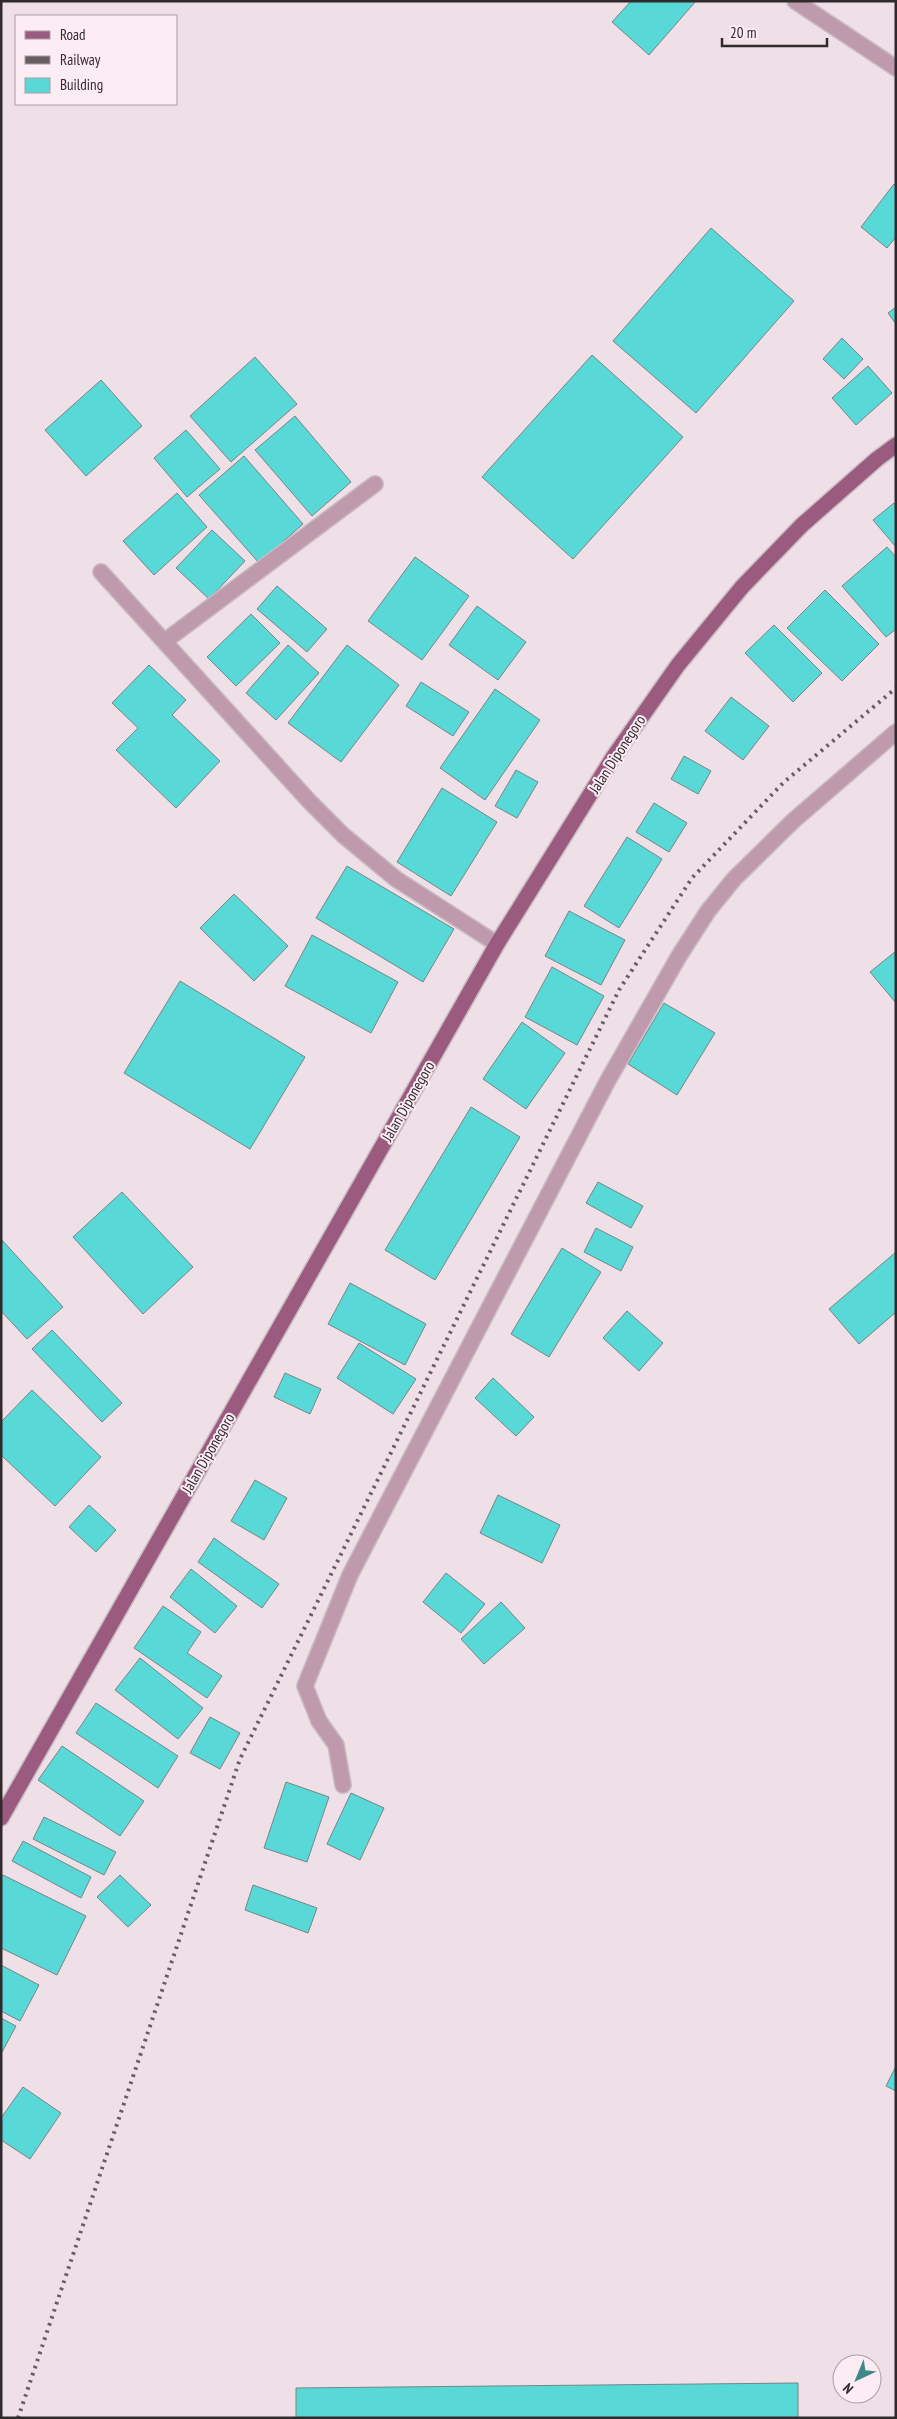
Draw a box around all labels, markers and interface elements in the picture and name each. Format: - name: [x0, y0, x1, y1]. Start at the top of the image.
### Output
- legend: [15, 15, 178, 105]
- scale bar: [722, 15, 827, 47]
- text: 20 m: [730, 23, 756, 42]
- text: Road: [60, 25, 86, 44]
- text: Railway: [60, 50, 101, 69]
- text: Building: [60, 75, 103, 94]
- street label: Jalan Diponegoro: [584, 711, 649, 797]
- street label: Jalan Diponegoro: [377, 1058, 439, 1145]
- street label: Jalan Diponegoro: [177, 1410, 239, 1497]
- north arrow: [832, 2354, 882, 2404]
- text: N: [839, 2379, 857, 2397]

